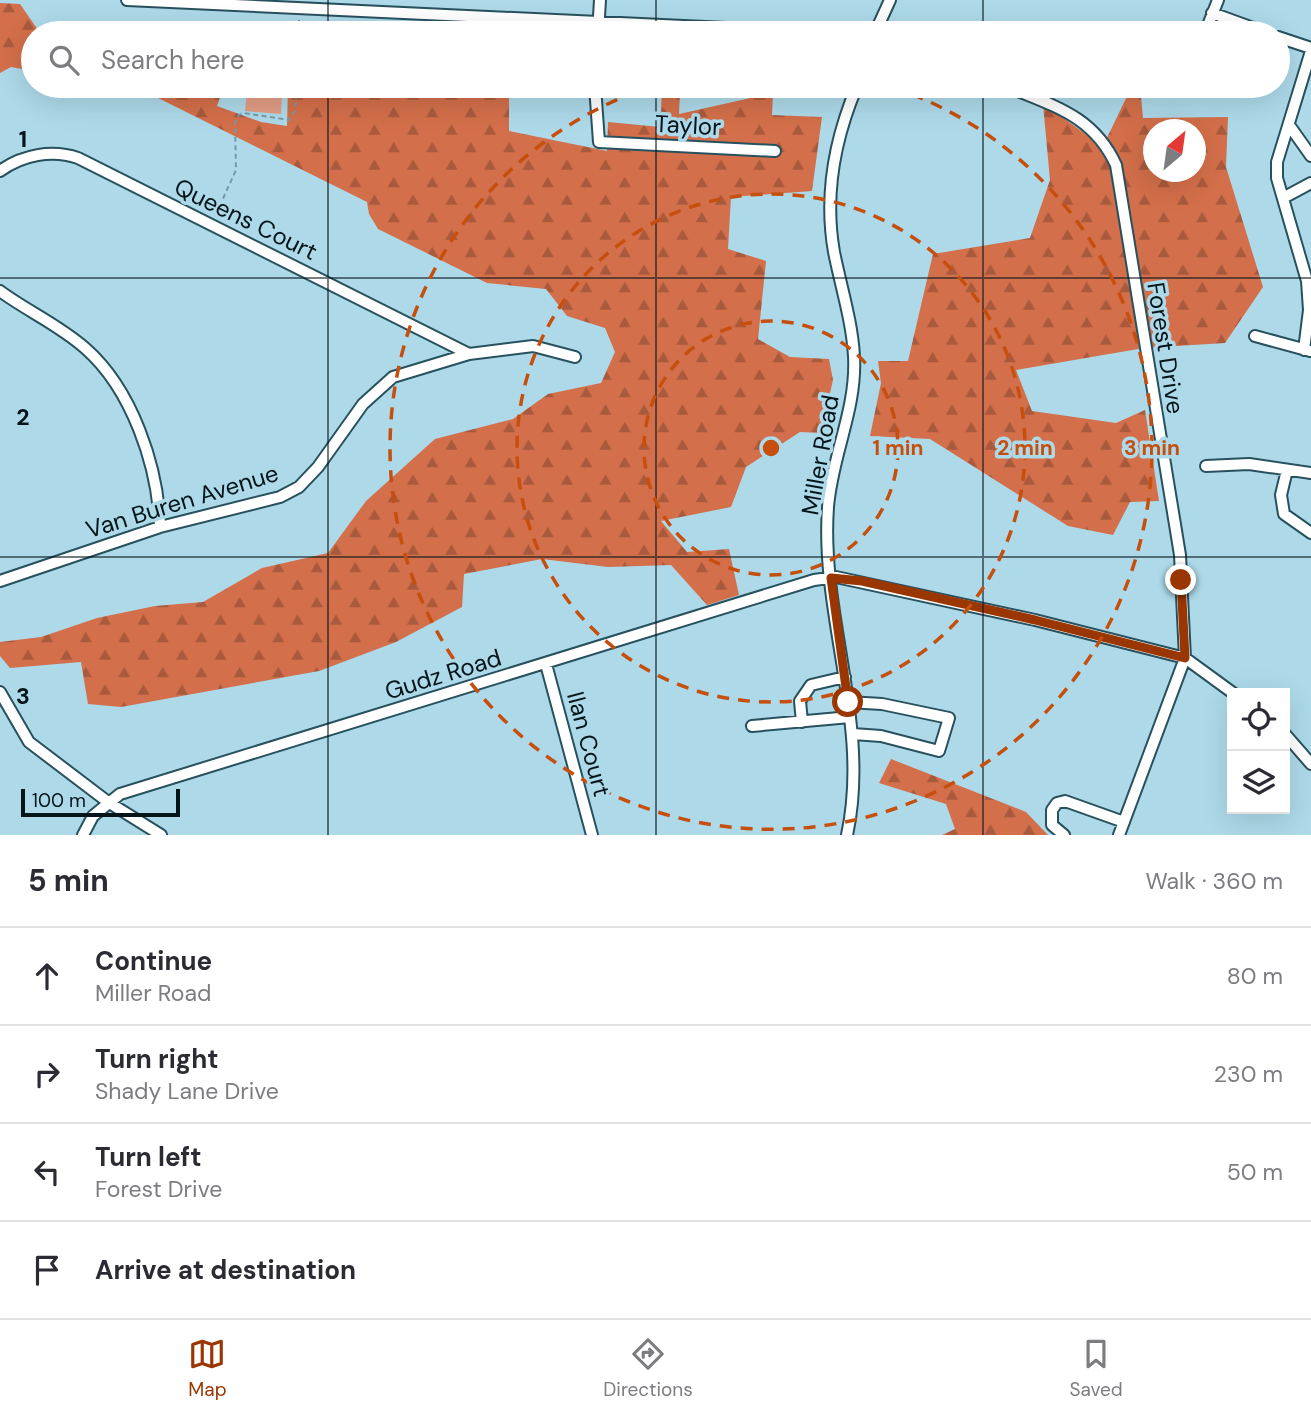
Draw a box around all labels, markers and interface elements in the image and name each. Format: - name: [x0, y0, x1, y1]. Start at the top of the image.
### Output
- search box: [21, 21, 1290, 98]
- icon: search: [45, 41, 83, 79]
- text: Search here: [101, 43, 244, 77]
- street label: Taylor: [654, 108, 722, 142]
- north arrow: [1143, 119, 1206, 182]
- text: 1: [19, 124, 27, 154]
- street label: Queens Court: [169, 171, 323, 267]
- street label: Forest Drive: [1140, 280, 1192, 416]
- street label: Miller Road: [794, 393, 846, 517]
- text: 2: [16, 402, 30, 432]
- text: 1 min: [872, 434, 924, 462]
- text: 2 min: [997, 434, 1053, 462]
- text: 3 min: [1124, 434, 1180, 462]
- centre of rings: [759, 436, 783, 460]
- street label: Van Buren Avenue: [82, 457, 282, 545]
- route end: [1165, 564, 1196, 595]
- street label: Gudz Road: [381, 642, 505, 706]
- text: 3: [16, 681, 30, 711]
- route start: [832, 686, 863, 717]
- street label: Ilan Court: [560, 688, 618, 800]
- map controls: [1227, 688, 1290, 814]
- button: locate: [1227, 688, 1290, 751]
- button: layers: [1227, 751, 1290, 814]
- scale bar: [21, 786, 180, 818]
- text: 100 m: [32, 788, 86, 813]
- text: 5 min: [28, 861, 109, 900]
- text: Walk · 360 m: [1145, 866, 1283, 896]
- text: Continue: [95, 944, 212, 978]
- icon: ahead: [28, 957, 66, 995]
- text: 80 m: [1227, 961, 1283, 991]
- text: Miller Road: [95, 978, 211, 1008]
- text: Turn right: [95, 1042, 219, 1076]
- icon: right: [28, 1055, 66, 1093]
- text: 230 m: [1214, 1059, 1283, 1089]
- text: Shady Lane Drive: [95, 1076, 279, 1106]
- text: Turn left: [95, 1140, 202, 1174]
- icon: left: [28, 1153, 66, 1191]
- text: 50 m: [1227, 1157, 1283, 1187]
- text: Forest Drive: [95, 1174, 222, 1204]
- icon: arrive: [28, 1251, 66, 1289]
- text: Arrive at destination: [95, 1253, 356, 1287]
- tab: Map: [188, 1335, 227, 1402]
- tab: Directions: [603, 1335, 693, 1402]
- tab: Saved: [1069, 1335, 1123, 1402]

